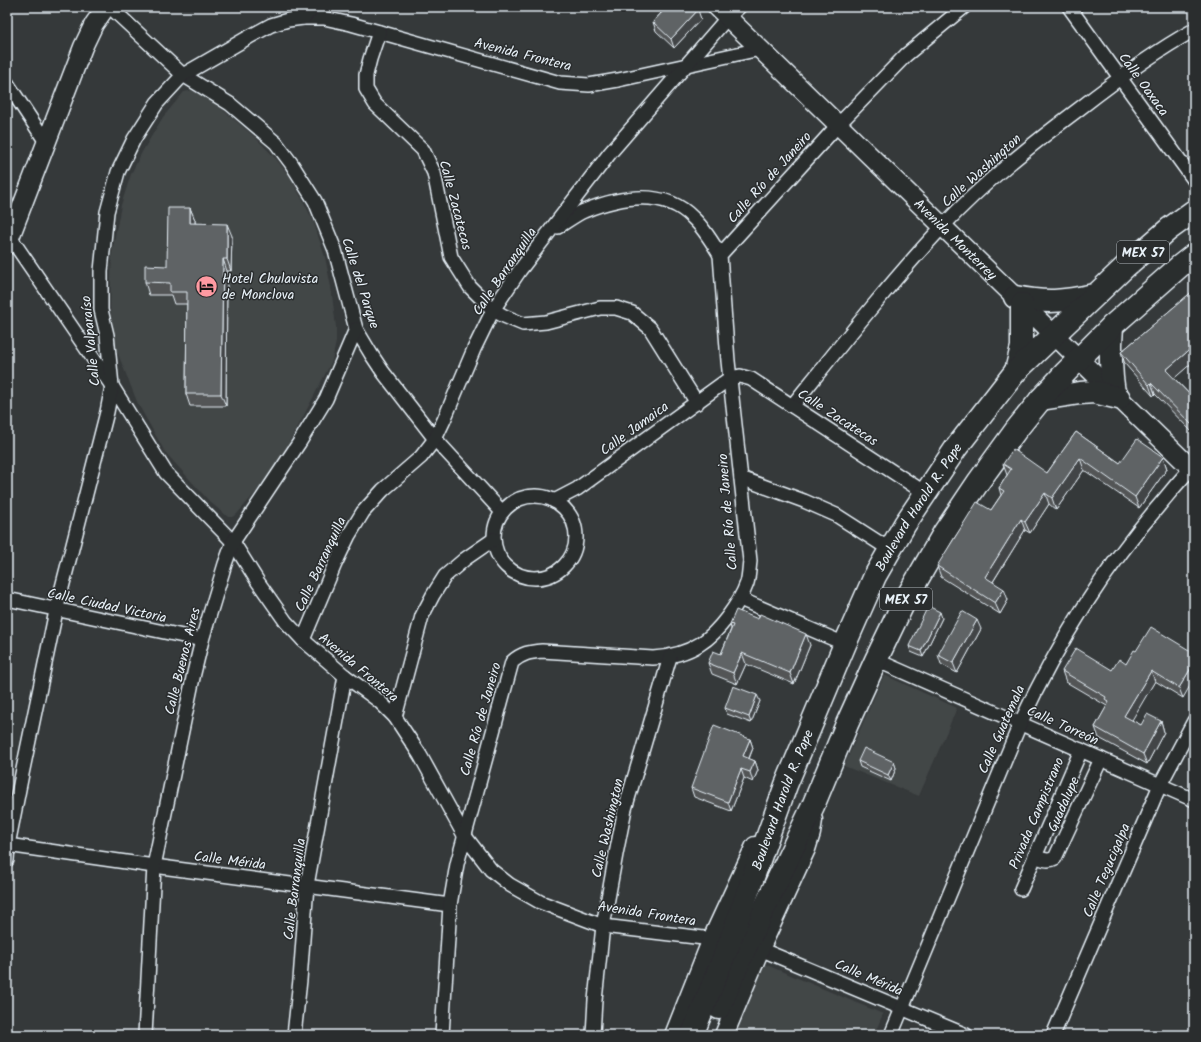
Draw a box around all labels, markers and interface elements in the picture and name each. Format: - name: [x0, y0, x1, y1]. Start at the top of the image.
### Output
- street label: Avenida Frontera: [472, 32, 574, 78]
- street label: Calle Oaxaca: [1112, 48, 1174, 121]
- street label: Calle Río de Janeiro: [722, 127, 817, 229]
- street label: Calle Washington: [937, 129, 1027, 213]
- street label: Calle Zacatecas: [432, 158, 478, 253]
- street label: Avenida Monterrey: [908, 194, 1002, 286]
- street label: Calle Barranquilla: [467, 223, 543, 320]
- street label: Calle del Parque: [335, 235, 385, 332]
- road number: MEX 57: [1117, 241, 1169, 263]
- place label: Hotel Chulavista de Monclova: [222, 268, 318, 306]
- hotel icon: Hotel Chulavista de Monclova: [193, 273, 219, 299]
- street label: Calle Valparaíso: [75, 294, 107, 387]
- street label: Calle Zacatecas: [793, 383, 882, 452]
- street label: Calle Jamaica: [595, 396, 674, 461]
- street label: Boulevard Harold R. Pape: [870, 438, 969, 576]
- street label: Calle Río de Janeiro: [712, 453, 744, 571]
- street label: Calle Barranquilla: [289, 513, 353, 616]
- street label: Calle Ciudad Victoria: [45, 583, 169, 629]
- road number: MEX 57: [880, 588, 932, 610]
- street label: Calle Buenos Aires: [159, 605, 207, 717]
- street label: Avenida Frontera: [313, 627, 403, 708]
- street label: Calle Río de Janeiro: [454, 660, 508, 779]
- street label: Calle Guatemala: [973, 682, 1031, 777]
- street label: Calle Torreón: [1023, 700, 1102, 752]
- street label: Boulevard Harold R. Pape: [746, 726, 820, 873]
- street label: Privada Campistrano: [1003, 754, 1070, 873]
- street label: Guadalupe: [1042, 773, 1086, 836]
- street label: Calle Washington: [586, 776, 630, 880]
- street label: Calle Tegucigalpa: [1077, 820, 1137, 921]
- street label: Calle Barranquilla: [278, 837, 312, 941]
- street label: Calle Mérida: [193, 846, 267, 876]
- street label: Avenida Frontera: [596, 895, 698, 933]
- street label: Calle Mérida: [831, 954, 906, 1002]

